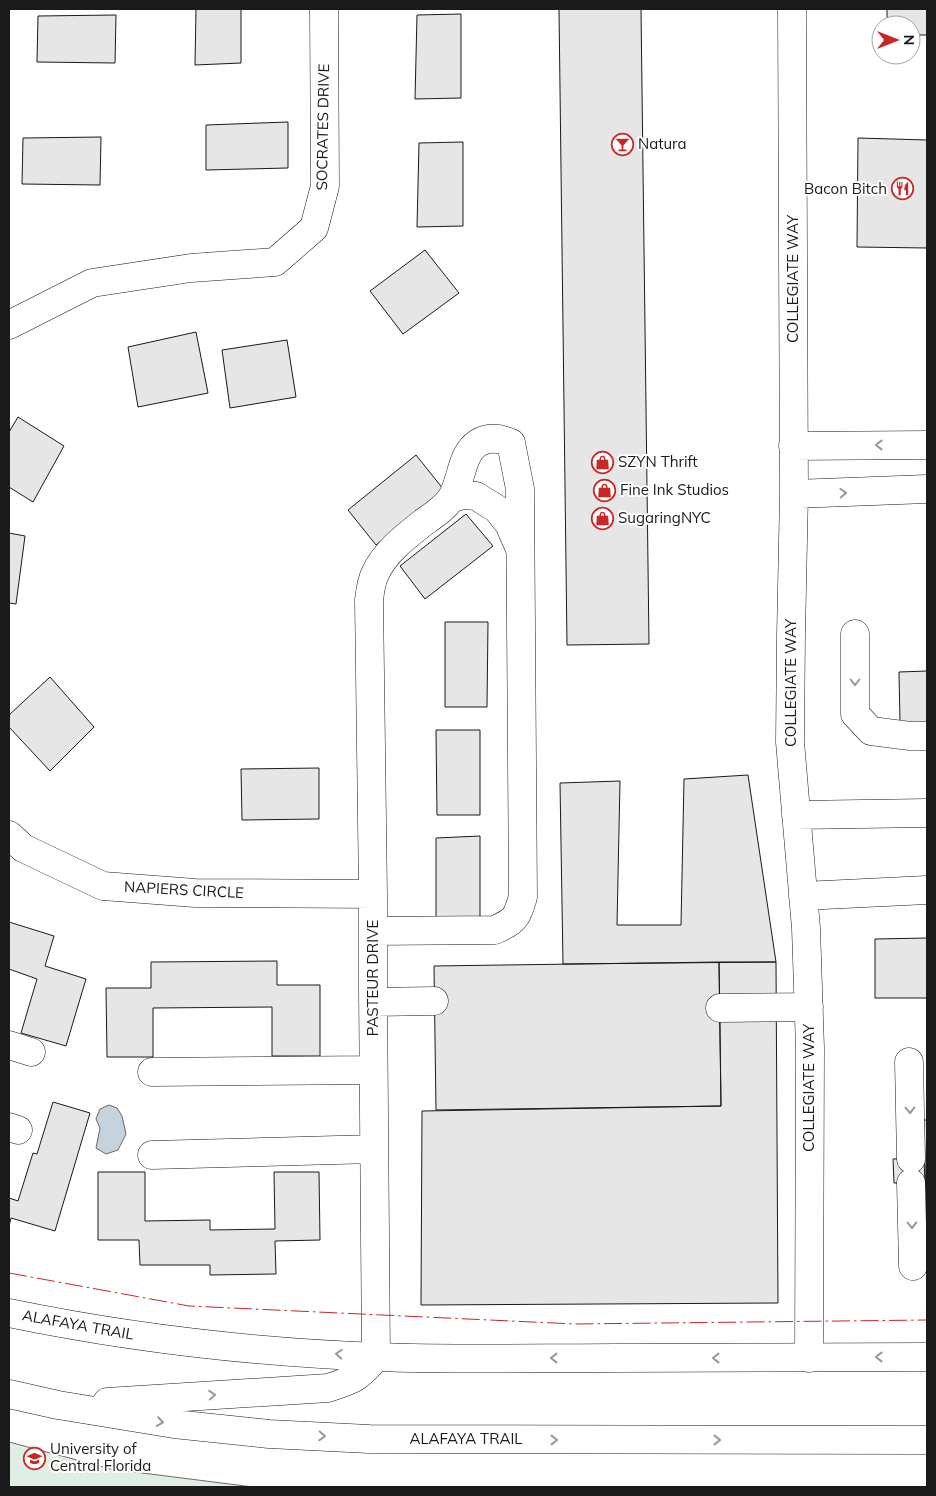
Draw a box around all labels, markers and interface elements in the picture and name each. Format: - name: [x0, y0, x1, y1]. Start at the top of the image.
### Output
- north arrow: [871, 15, 921, 65]
- text: N: [900, 35, 918, 45]
- street label: SOCRATES DRIVE: [312, 63, 333, 191]
- bar icon: Natura: [610, 132, 634, 156]
- place label: Natura: [638, 134, 686, 153]
- restaurant icon: Bacon Bitch: [891, 177, 915, 201]
- place label: Bacon Bitch: [804, 179, 887, 198]
- street label: COLLEGIATE WAY: [783, 214, 802, 343]
- one-way arrow: [874, 440, 882, 450]
- shop icon: SZYN Thrift: [590, 450, 614, 474]
- place label: SZYN Thrift: [618, 452, 697, 471]
- shop icon: Fine Ink Studios: [592, 478, 616, 502]
- place label: Fine Ink Studios: [620, 480, 729, 499]
- one-way arrow: [839, 487, 847, 498]
- shop icon: SugaringNYC: [590, 506, 614, 530]
- place label: SugaringNYC: [618, 508, 711, 527]
- street label: COLLEGIATE WAY: [781, 618, 800, 747]
- one-way arrow: [850, 679, 860, 687]
- street label: NAPIERS CIRCLE: [124, 877, 245, 902]
- street label: PASTEUR DRIVE: [363, 920, 382, 1036]
- street label: COLLEGIATE WAY: [799, 1023, 818, 1152]
- one-way arrow: [905, 1107, 915, 1115]
- one-way arrow: [907, 1221, 917, 1229]
- street label: ALAFAYA TRAIL: [21, 1305, 135, 1344]
- one-way arrow: [334, 1349, 342, 1360]
- one-way arrow: [874, 1352, 882, 1362]
- one-way arrow: [549, 1353, 557, 1363]
- one-way arrow: [712, 1353, 720, 1363]
- one-way arrow: [208, 1390, 216, 1401]
- one-way arrow: [156, 1416, 164, 1426]
- street label: ALAFAYA TRAIL: [410, 1429, 522, 1448]
- one-way arrow: [318, 1431, 326, 1442]
- one-way arrow: [550, 1435, 558, 1445]
- one-way arrow: [713, 1435, 721, 1445]
- place label: University of Central Florida: [50, 1439, 151, 1475]
- school or university icon: University of Central Florida: [22, 1446, 46, 1470]

